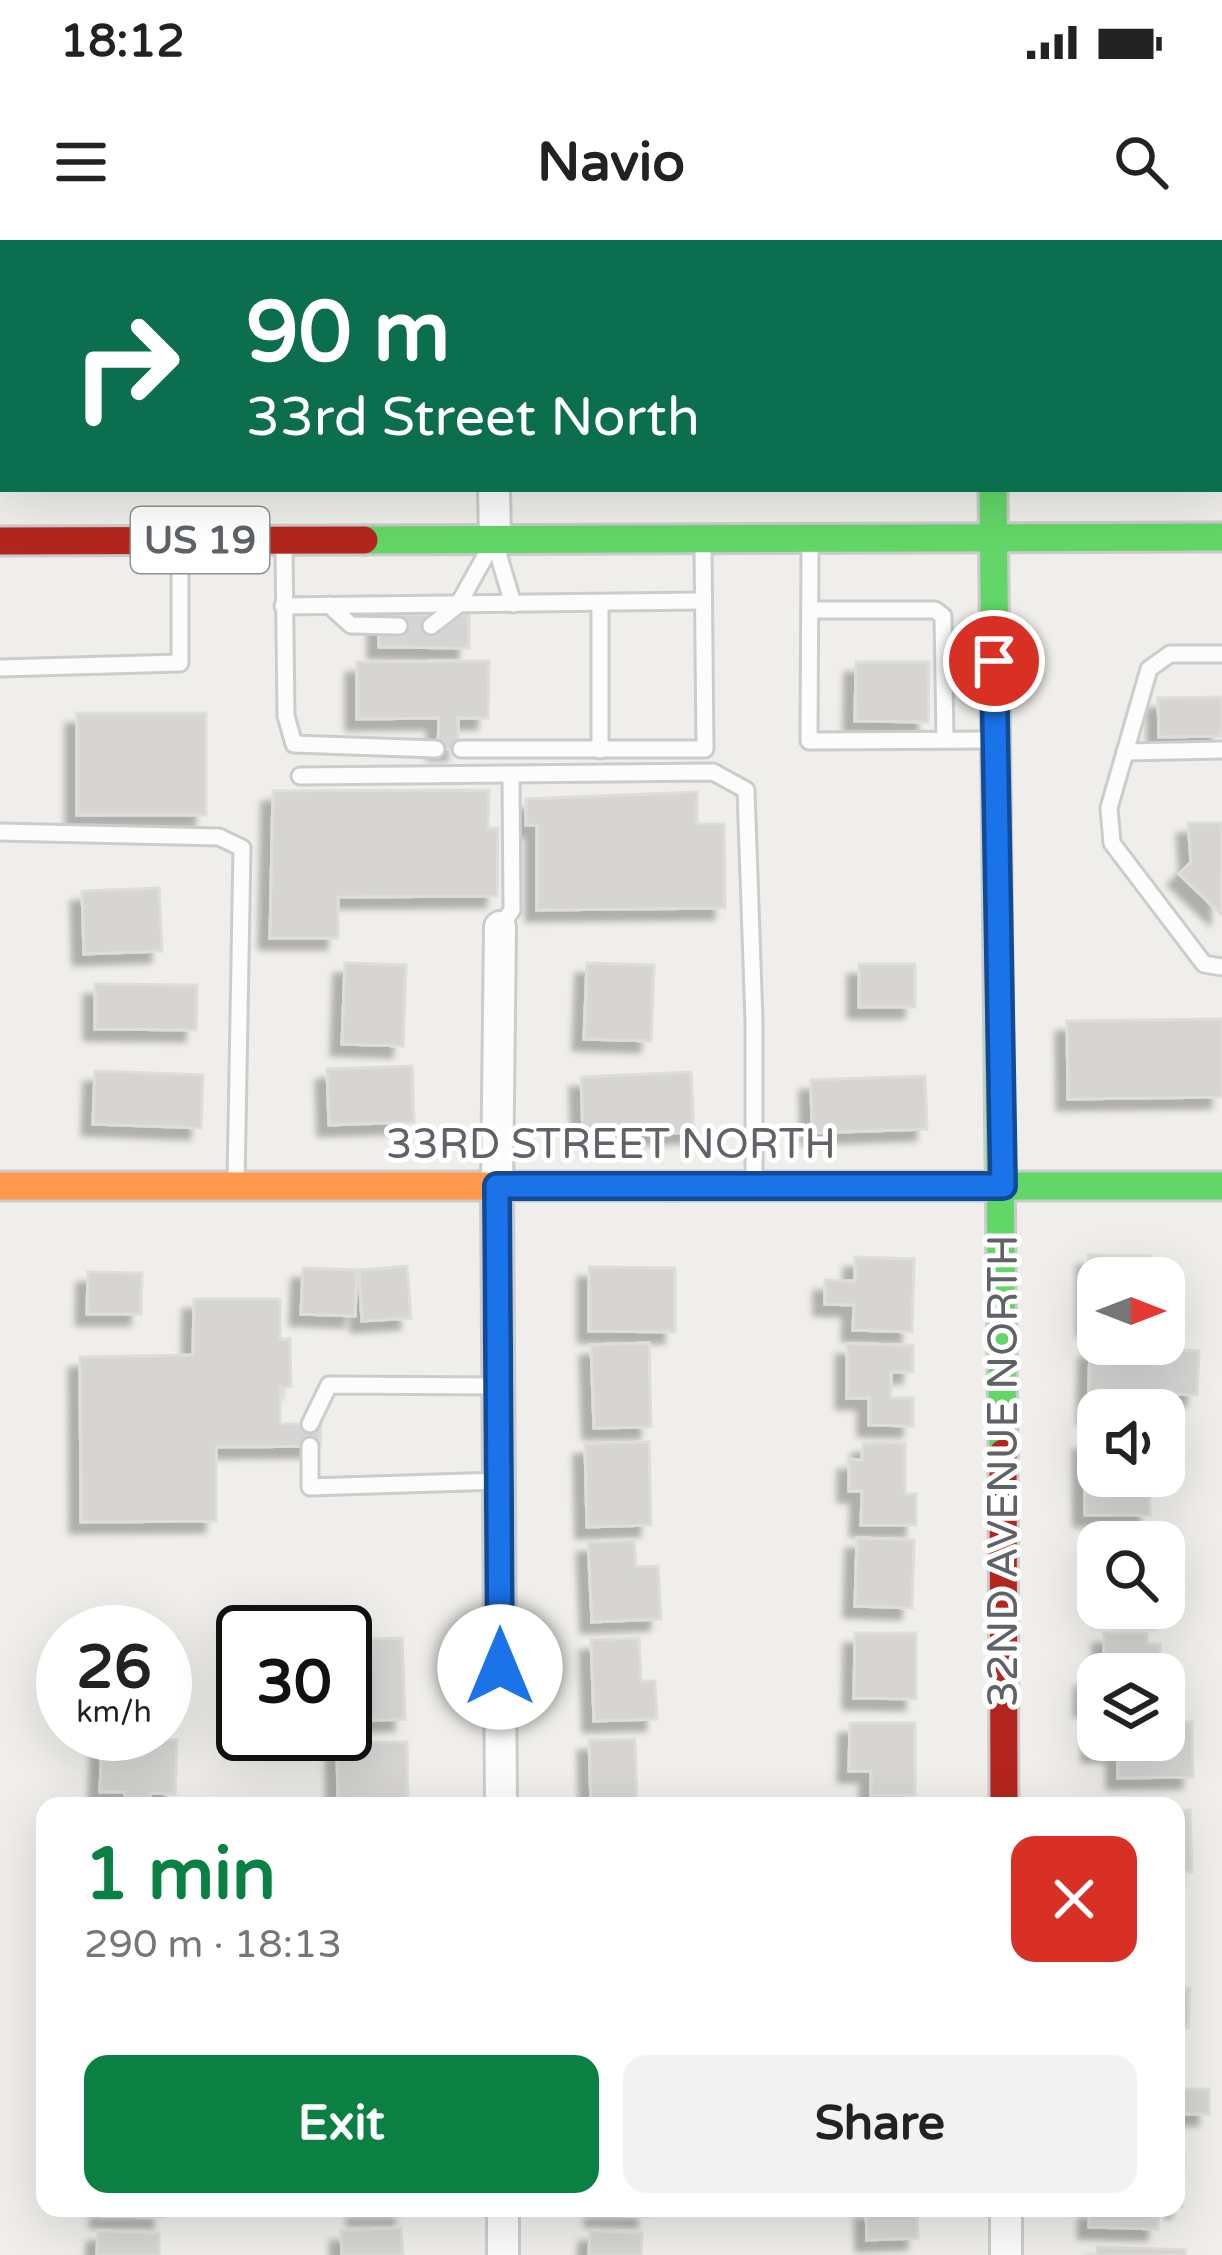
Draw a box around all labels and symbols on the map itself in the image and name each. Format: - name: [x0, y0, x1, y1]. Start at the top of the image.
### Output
- road number: US 19: [131, 507, 269, 573]
- pin: [943, 610, 1045, 712]
- street label: 33RD STREET NORTH: [386, 1119, 836, 1170]
- street label: 32ND AVENUE NORTH: [978, 1235, 1029, 1707]
- north arrow: [1077, 1257, 1185, 1365]
- position arrow: [437, 1604, 563, 1730]
- speed limit sign: 30: [216, 1605, 372, 1761]

